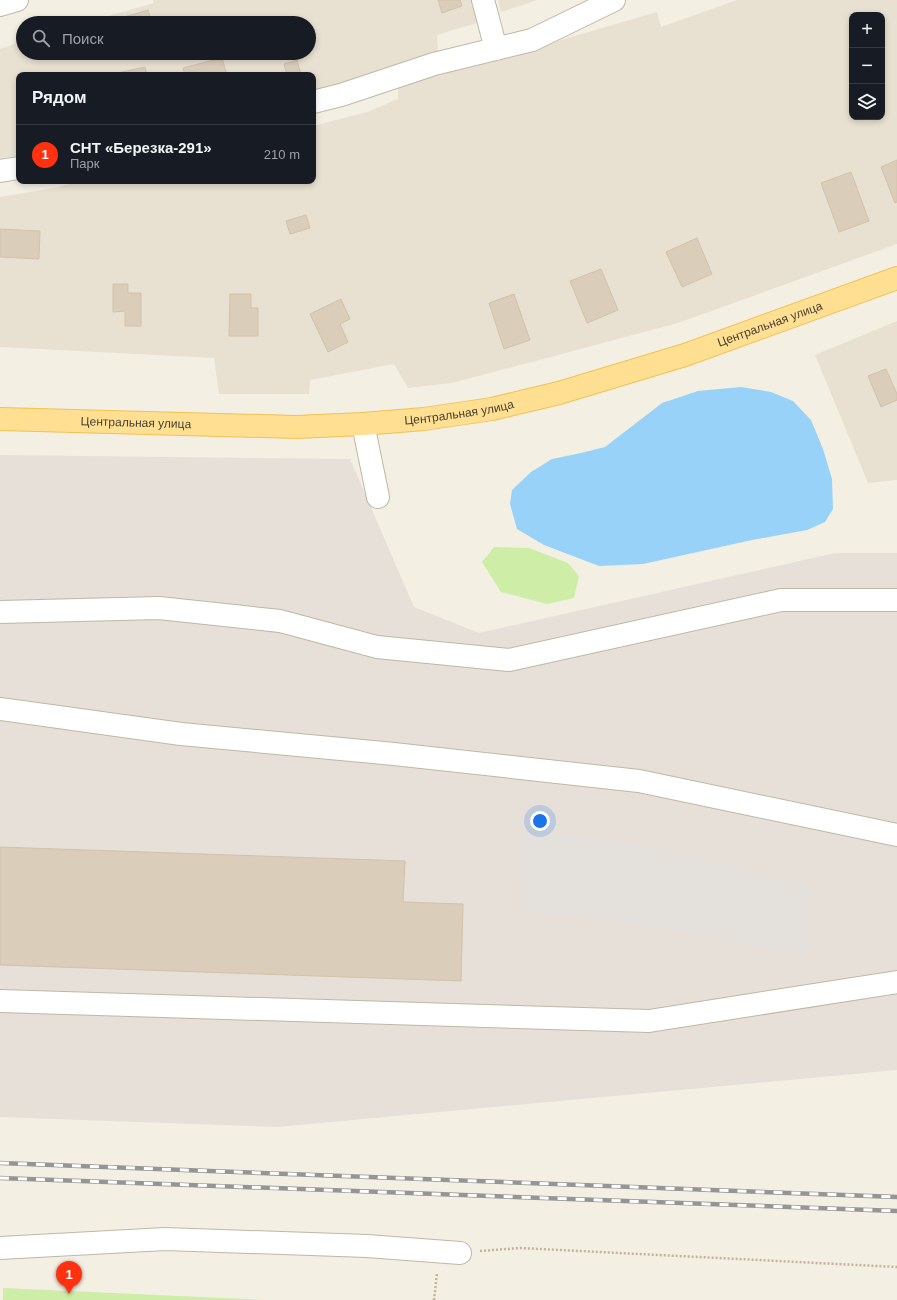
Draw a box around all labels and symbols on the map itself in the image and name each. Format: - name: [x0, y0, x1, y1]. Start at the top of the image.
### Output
- street label: Центральная улица: [716, 299, 825, 350]
- street label: Центральная улица: [404, 397, 516, 428]
- street label: Центральная улица: [80, 414, 192, 431]
- your location: [530, 811, 550, 831]
- pin: 1: [56, 1261, 82, 1294]

